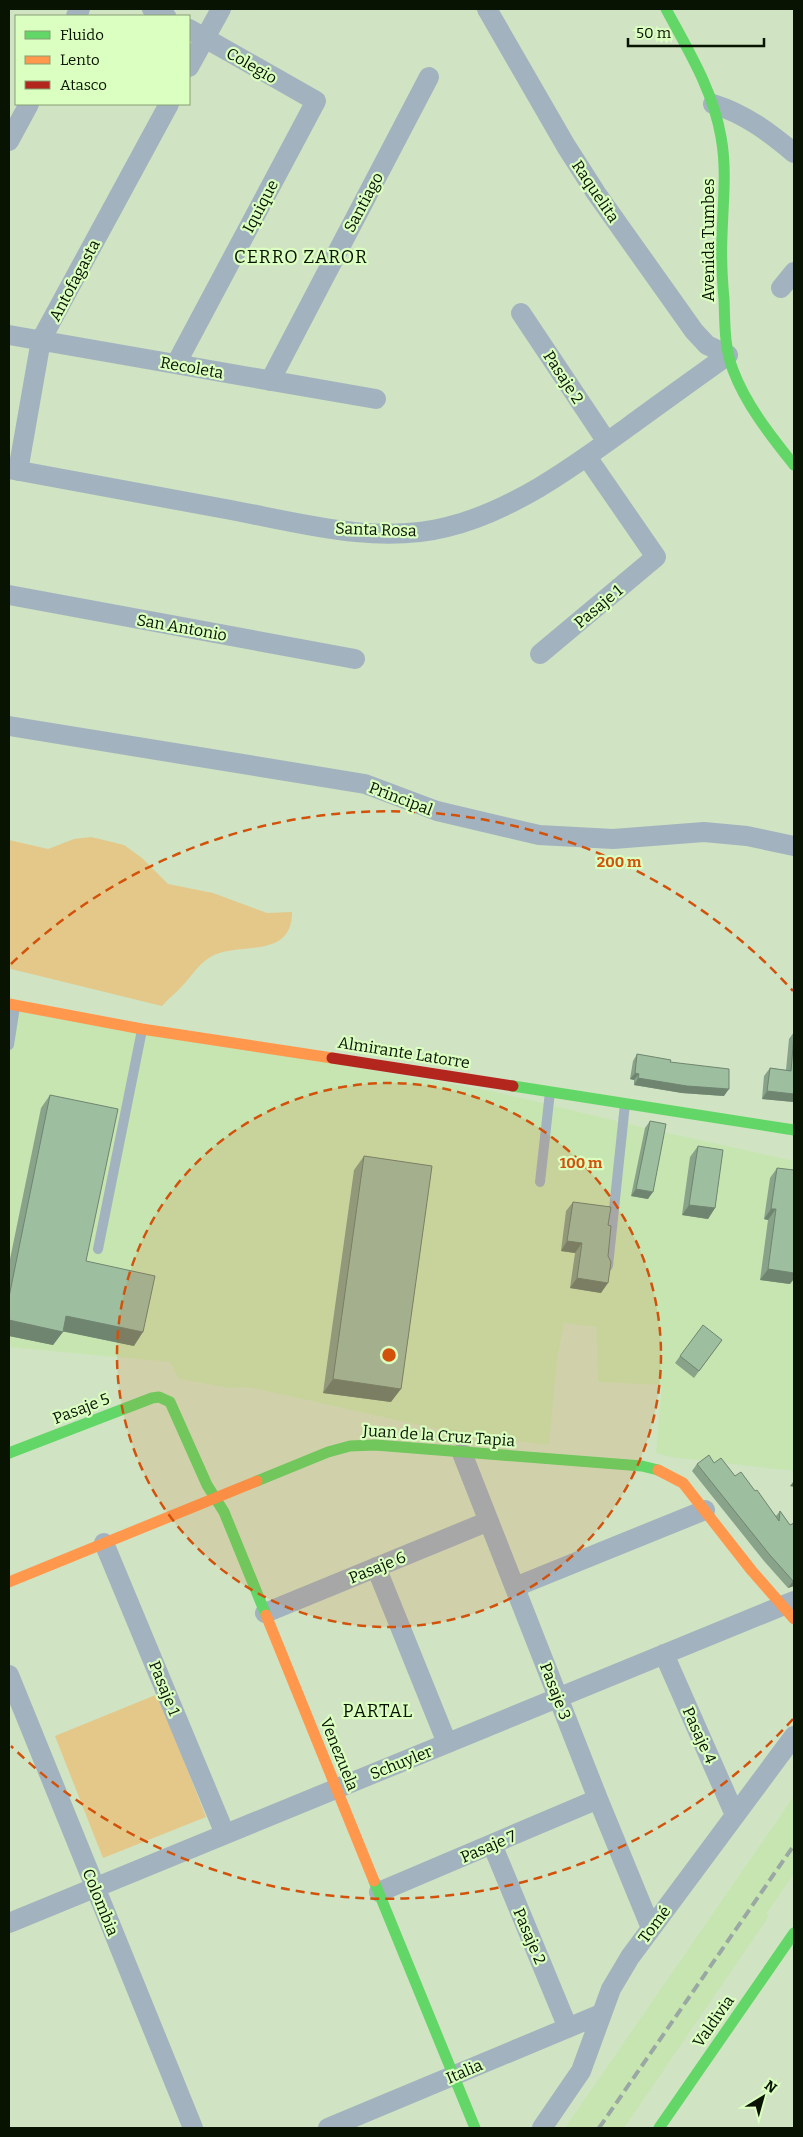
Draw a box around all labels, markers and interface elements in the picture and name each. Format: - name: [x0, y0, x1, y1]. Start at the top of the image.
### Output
- legend: [15, 15, 190, 105]
- scale bar: [628, 15, 764, 47]
- text: 50 m: [636, 24, 672, 42]
- text: Fluido: [60, 26, 104, 44]
- street label: Colegio: [223, 43, 280, 87]
- text: Lento: [60, 51, 100, 69]
- text: Atasco: [60, 76, 107, 94]
- street label: Raquelita: [568, 157, 623, 226]
- street label: Santiago: [340, 169, 387, 235]
- street label: Iquique: [239, 177, 282, 236]
- street label: Avenida Tumbes: [699, 178, 718, 302]
- street label: Antofagasta: [45, 236, 104, 324]
- district label: CERRO ZAROR: [234, 246, 368, 268]
- street label: Pasaje 2: [539, 347, 588, 407]
- street label: Recoleta: [159, 353, 225, 382]
- street label: Santa Rosa: [335, 519, 417, 540]
- street label: Pasaje 1: [570, 580, 627, 632]
- street label: San Antonio: [135, 610, 229, 645]
- street label: Principal: [366, 778, 436, 819]
- text: 200 m: [597, 853, 642, 871]
- street label: Almirante Latorre: [337, 1033, 471, 1072]
- text: 100 m: [560, 1154, 603, 1172]
- centre of rings: [380, 1346, 398, 1364]
- street label: Pasaje 5: [50, 1389, 112, 1428]
- street label: Juan de la Cruz Tapia: [361, 1421, 516, 1450]
- street label: Pasaje 6: [346, 1547, 409, 1588]
- street label: Pasaje 1: [145, 1658, 184, 1719]
- street label: Pasaje 3: [536, 1660, 575, 1722]
- district label: PARTAL: [343, 1700, 413, 1722]
- street label: Pasaje 4: [679, 1704, 721, 1767]
- street label: Venezuela: [316, 1715, 363, 1794]
- street label: Schuyler: [367, 1741, 435, 1784]
- street label: Pasaje 7: [458, 1826, 519, 1867]
- street label: Colombia: [78, 1866, 123, 1939]
- street label: Tomé: [634, 1902, 675, 1947]
- street label: Pasaje 2: [509, 1905, 550, 1967]
- street label: Valdivia: [689, 1992, 738, 2051]
- street label: Italia: [443, 2055, 486, 2088]
- north arrow: [738, 2072, 788, 2122]
- text: N: [761, 2077, 780, 2097]

